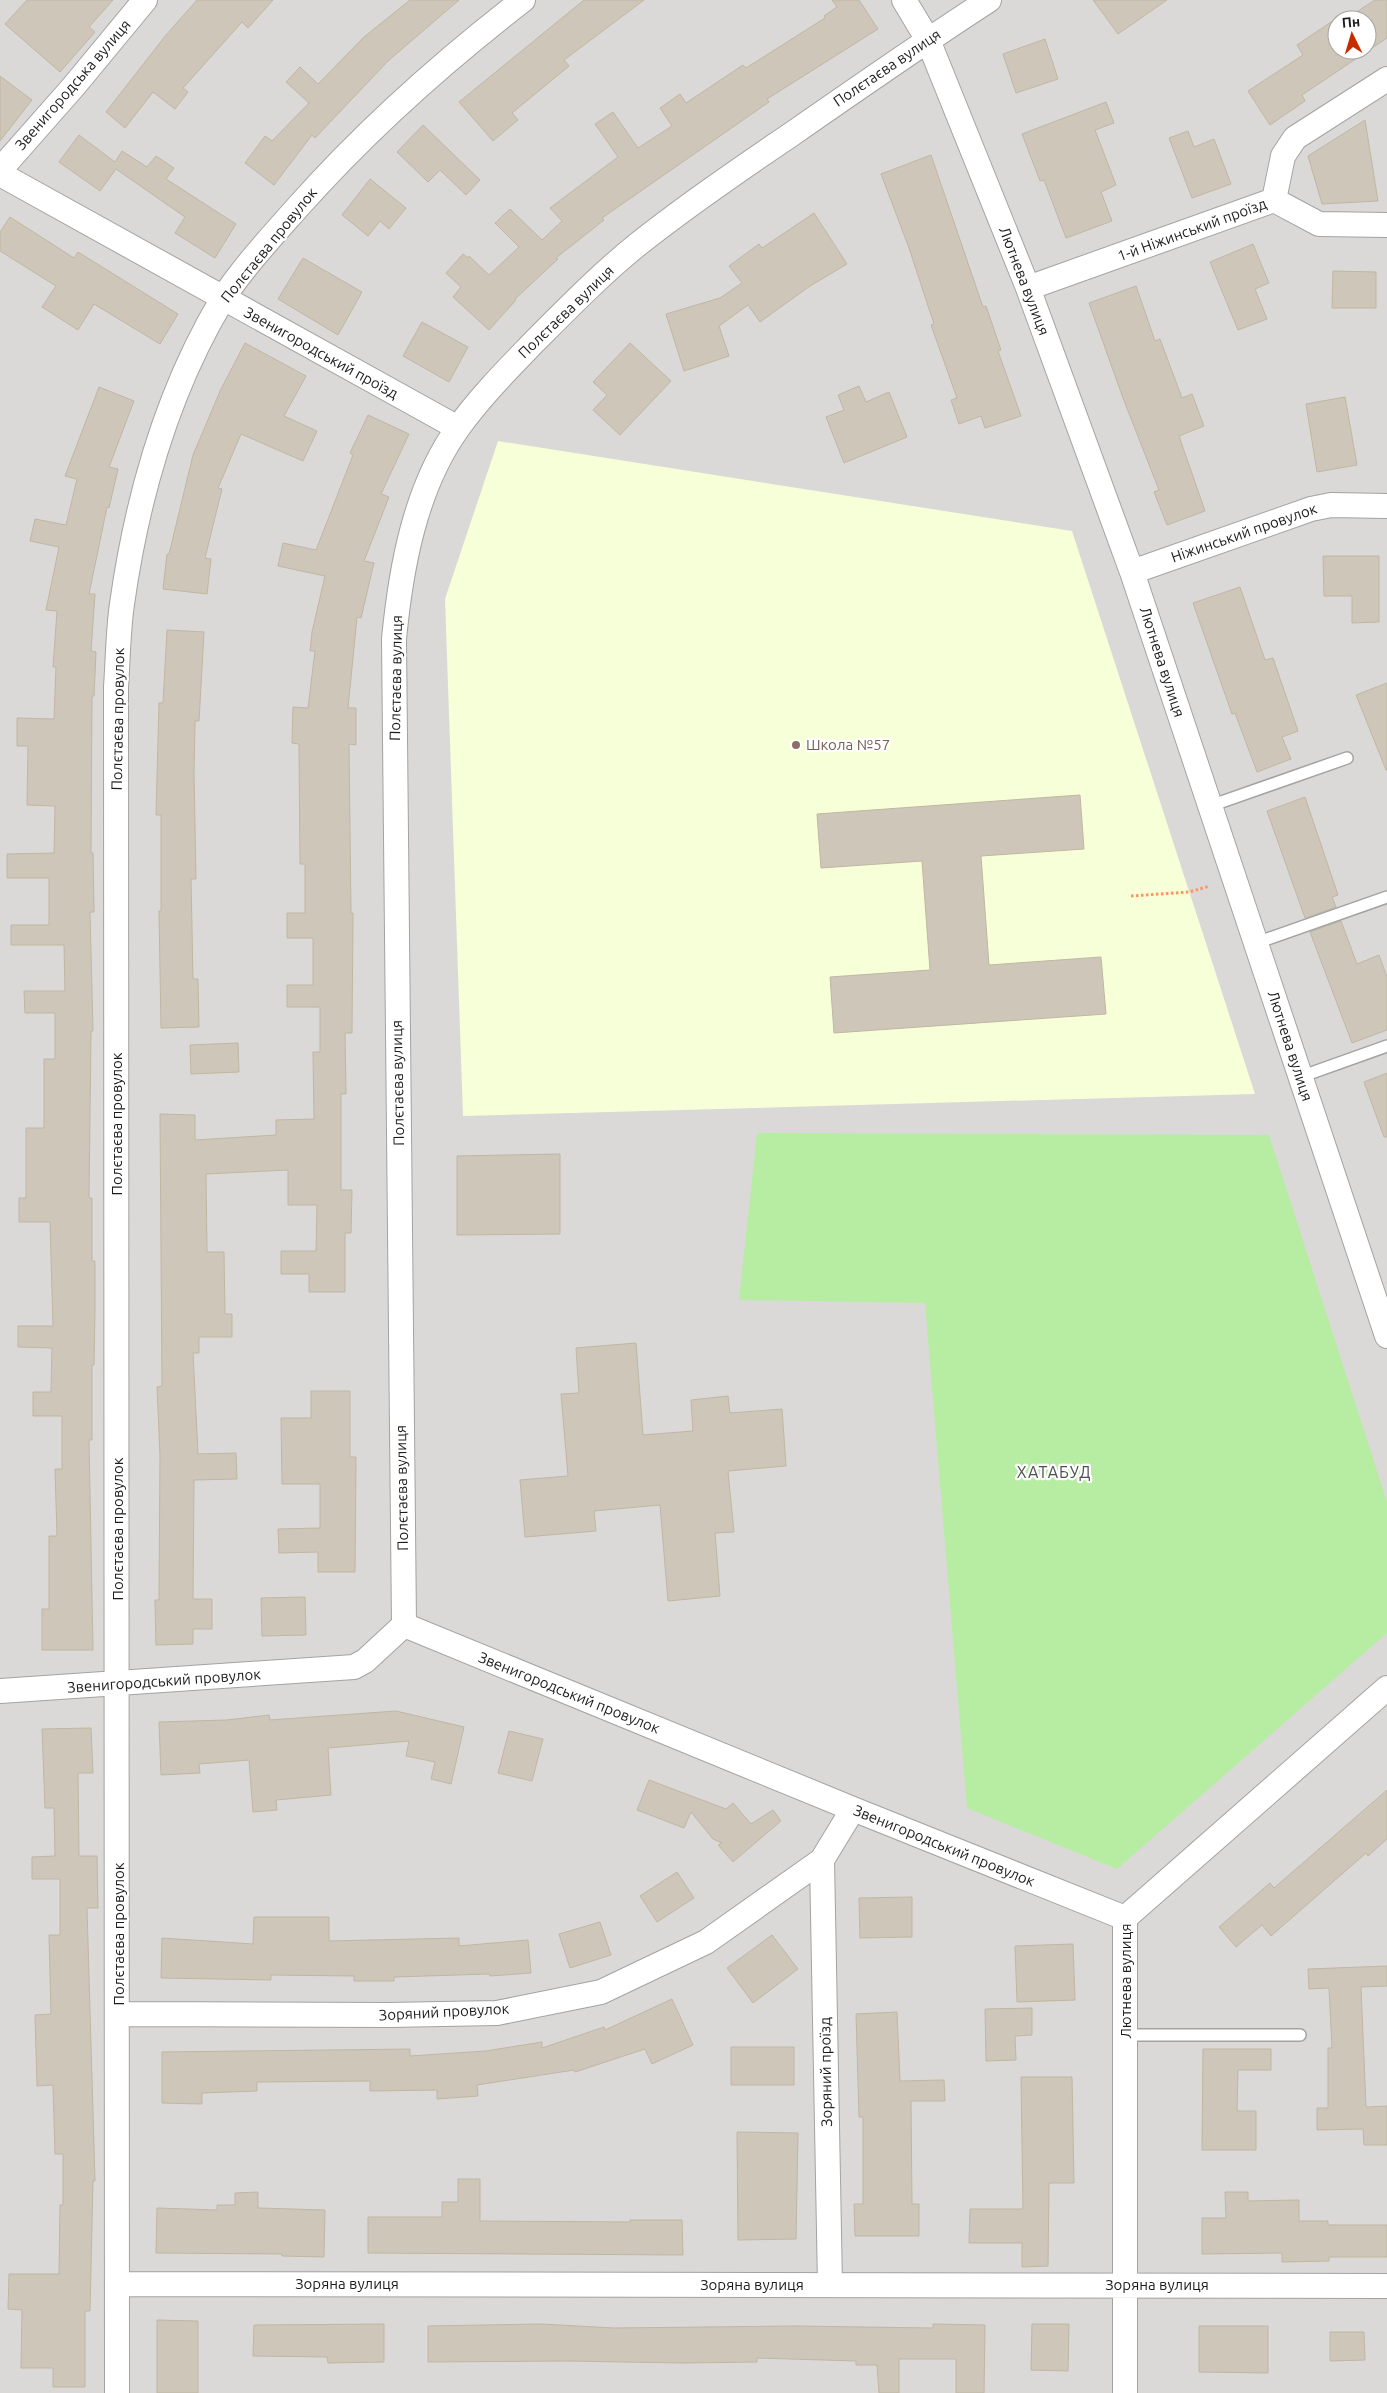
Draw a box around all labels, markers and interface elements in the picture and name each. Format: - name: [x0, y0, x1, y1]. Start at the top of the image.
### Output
- north arrow: [1327, 10, 1377, 60]
- text: Пн: [1341, 13, 1361, 31]
- street label: Звенигородська вулиця: [11, 16, 134, 153]
- street label: Полєтаєва вулиця: [830, 25, 944, 110]
- street label: Полєтаєва провулок: [217, 184, 320, 306]
- street label: 1-й Ніжинський проїзд: [1115, 195, 1269, 264]
- street label: Лютнева вулиця: [996, 224, 1053, 338]
- street label: Полєтаєва вулиця: [514, 262, 617, 361]
- street label: Звенигородський проїзд: [241, 303, 401, 402]
- street label: Ніжинський провулок: [1169, 499, 1319, 566]
- street label: Лютнева вулиця: [1137, 604, 1188, 719]
- street label: Полєтаєва вулиця: [386, 615, 405, 741]
- street label: Полєтаєва провулок: [108, 647, 127, 791]
- place label: Школа №57: [806, 736, 890, 753]
- marker: Школа №57: [790, 739, 802, 751]
- street label: Лютнева вулиця: [1265, 988, 1316, 1103]
- street label: Полєтаєва вулиця: [388, 1020, 407, 1146]
- street label: Полєтаєва провулок: [108, 1052, 125, 1195]
- street label: Полєтаєва вулиця: [392, 1425, 411, 1551]
- street label: Полєтаєва провулок: [109, 1457, 126, 1600]
- district label: ХАТАБУД: [1017, 1463, 1091, 1481]
- street label: Звенигородський провулок: [476, 1648, 663, 1737]
- street label: Звенигородський провулок: [67, 1665, 262, 1696]
- street label: Звенигородський провулок: [851, 1801, 1038, 1890]
- street label: Полєтаєва провулок: [110, 1862, 127, 2005]
- street label: Лютнева вулиця: [1117, 1923, 1134, 2039]
- street label: Зоряний провулок: [378, 2000, 510, 2023]
- street label: Зоряний проїзд: [816, 2017, 835, 2127]
- street label: Зоряна вулиця: [295, 2275, 399, 2292]
- street label: Зоряна вулиця: [700, 2276, 804, 2293]
- street label: Зоряна вулиця: [1105, 2276, 1209, 2293]

